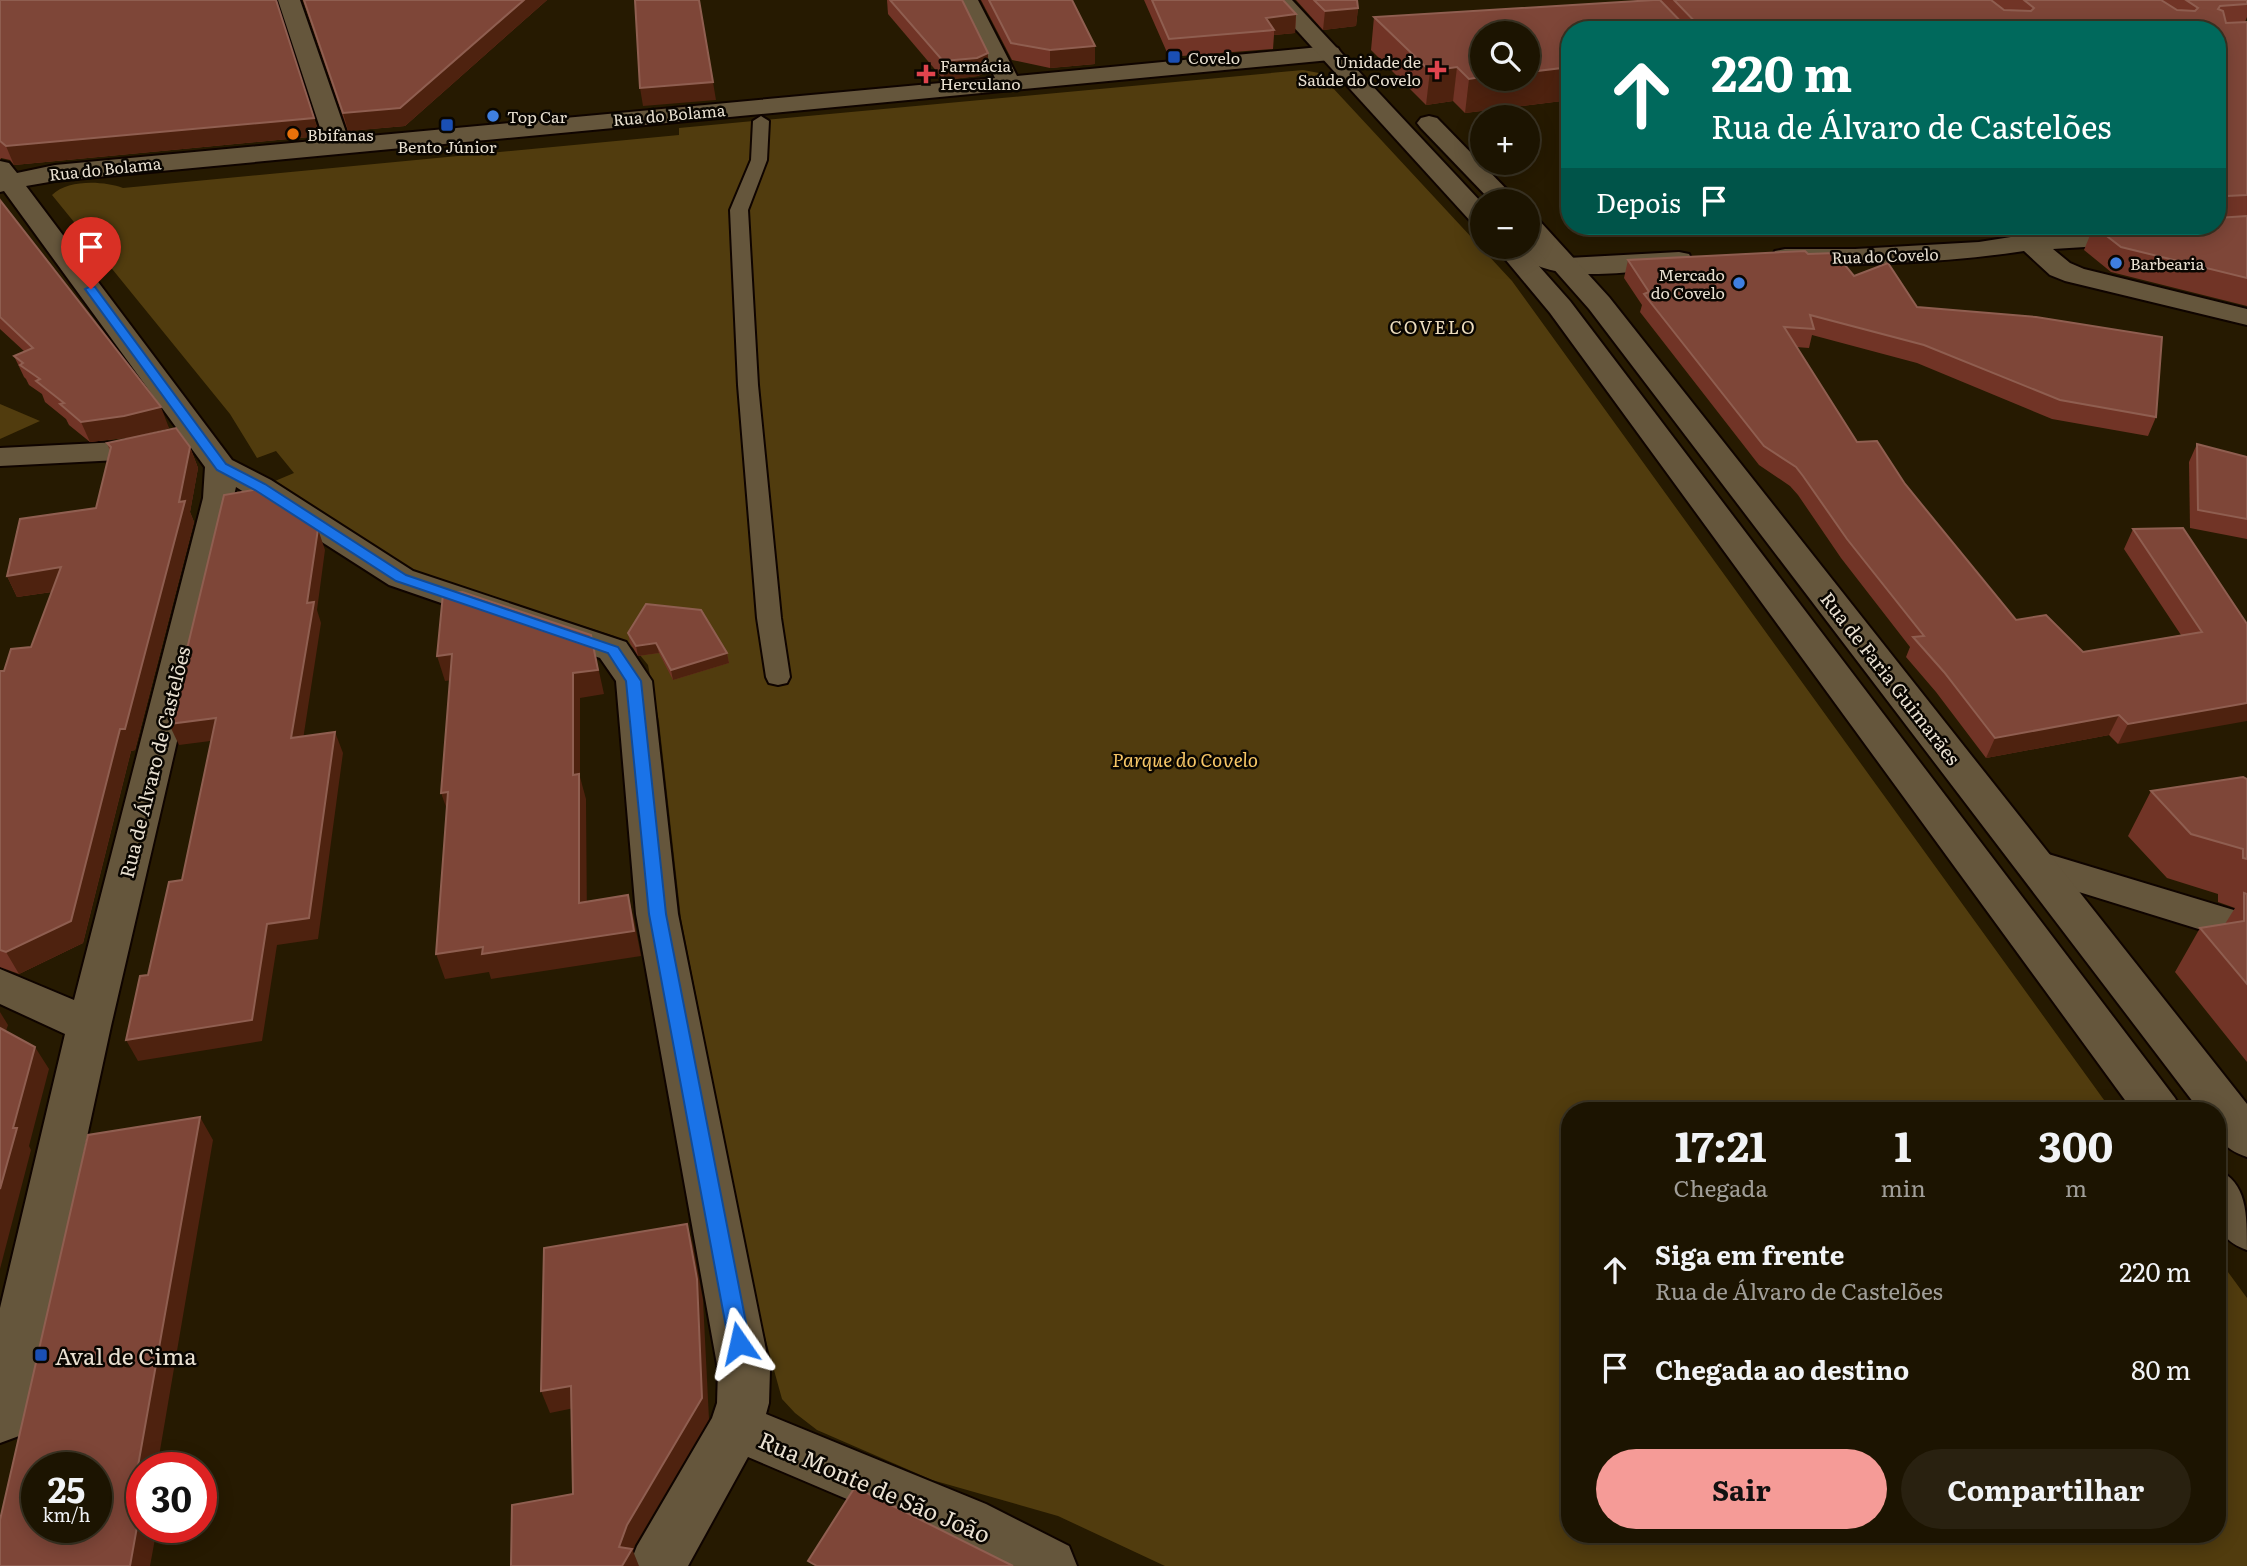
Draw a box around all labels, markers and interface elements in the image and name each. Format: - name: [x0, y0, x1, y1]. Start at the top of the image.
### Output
- map controls: [1470, 21, 1540, 259]
- button: search: [1470, 21, 1540, 91]
- text: 220 m: [1711, 34, 1852, 107]
- place label: Covelo: [1188, 45, 1240, 69]
- marker: Covelo: [1166, 49, 1182, 65]
- place label: Unidade de Saúde do Covelo: [1298, 49, 1421, 91]
- icon: ahead: [1596, 49, 1687, 140]
- place label: Farmácia Herculano: [940, 53, 1021, 95]
- marker: Unidade de Saúde do Covelo: [1427, 60, 1447, 80]
- marker: Farmácia Herculano: [918, 66, 934, 82]
- street label: Rua do Bolama: [612, 97, 727, 131]
- text: Rua de Álvaro de Castelões: [1711, 101, 2112, 149]
- place label: Top Car: [507, 104, 567, 128]
- button: +: [1470, 105, 1540, 175]
- marker: Top Car: [485, 108, 501, 124]
- marker: Bento Júnior: [439, 117, 455, 133]
- place label: Bbifanas: [307, 122, 373, 146]
- marker: Bbifanas: [285, 126, 301, 142]
- place label: Bento Júnior: [397, 134, 497, 158]
- street label: Rua do Bolama: [48, 150, 163, 186]
- text: Depois: [1596, 182, 1681, 221]
- icon: arrive: [1695, 182, 1733, 220]
- button: −: [1470, 189, 1540, 259]
- pin: [61, 217, 121, 289]
- icon: arrive: [72, 228, 110, 266]
- street label: Rua do Covelo: [1831, 241, 1939, 269]
- place label: Barbearia: [2130, 251, 2205, 275]
- marker: Barbearia: [2108, 255, 2124, 271]
- place label: Mercado do Covelo: [1651, 262, 1725, 304]
- marker: Mercado do Covelo: [1731, 275, 1747, 291]
- district label: COVELO: [1389, 313, 1477, 340]
- street label: Rua de Faria Guimarães: [1814, 586, 1968, 771]
- street label: Rua de Álvaro de Castelões: [112, 643, 196, 881]
- park label: Parque do Covelo: [1112, 745, 1258, 773]
- text: 17:21: [1675, 1113, 1767, 1175]
- text: 1: [1894, 1113, 1912, 1175]
- text: 300: [2038, 1113, 2113, 1175]
- text: Chegada: [1674, 1170, 1768, 1204]
- text: min: [1880, 1170, 1926, 1204]
- text: m: [2065, 1170, 2087, 1204]
- text: Siga em frente: [1655, 1234, 1844, 1273]
- icon: ahead: [1596, 1251, 1634, 1289]
- text: 220 m: [2119, 1251, 2191, 1290]
- text: Rua de Álvaro de Castelões: [1655, 1273, 1943, 1307]
- position arrow: [702, 1306, 776, 1380]
- place label: Aval de Cima: [55, 1338, 197, 1372]
- marker: Aval de Cima: [33, 1347, 49, 1363]
- icon: arrive: [1596, 1349, 1634, 1387]
- text: Chegada ao destino: [1655, 1349, 1909, 1388]
- text: 80 m: [2131, 1349, 2191, 1388]
- street label: Rua Monte de São João: [754, 1422, 996, 1550]
- button: Sair: [1596, 1449, 1887, 1529]
- button: Compartilhar: [1901, 1449, 2191, 1529]
- speed limit sign: 30: [126, 1452, 217, 1543]
- text: 25: [48, 1462, 85, 1514]
- text: km/h: [43, 1501, 90, 1528]

